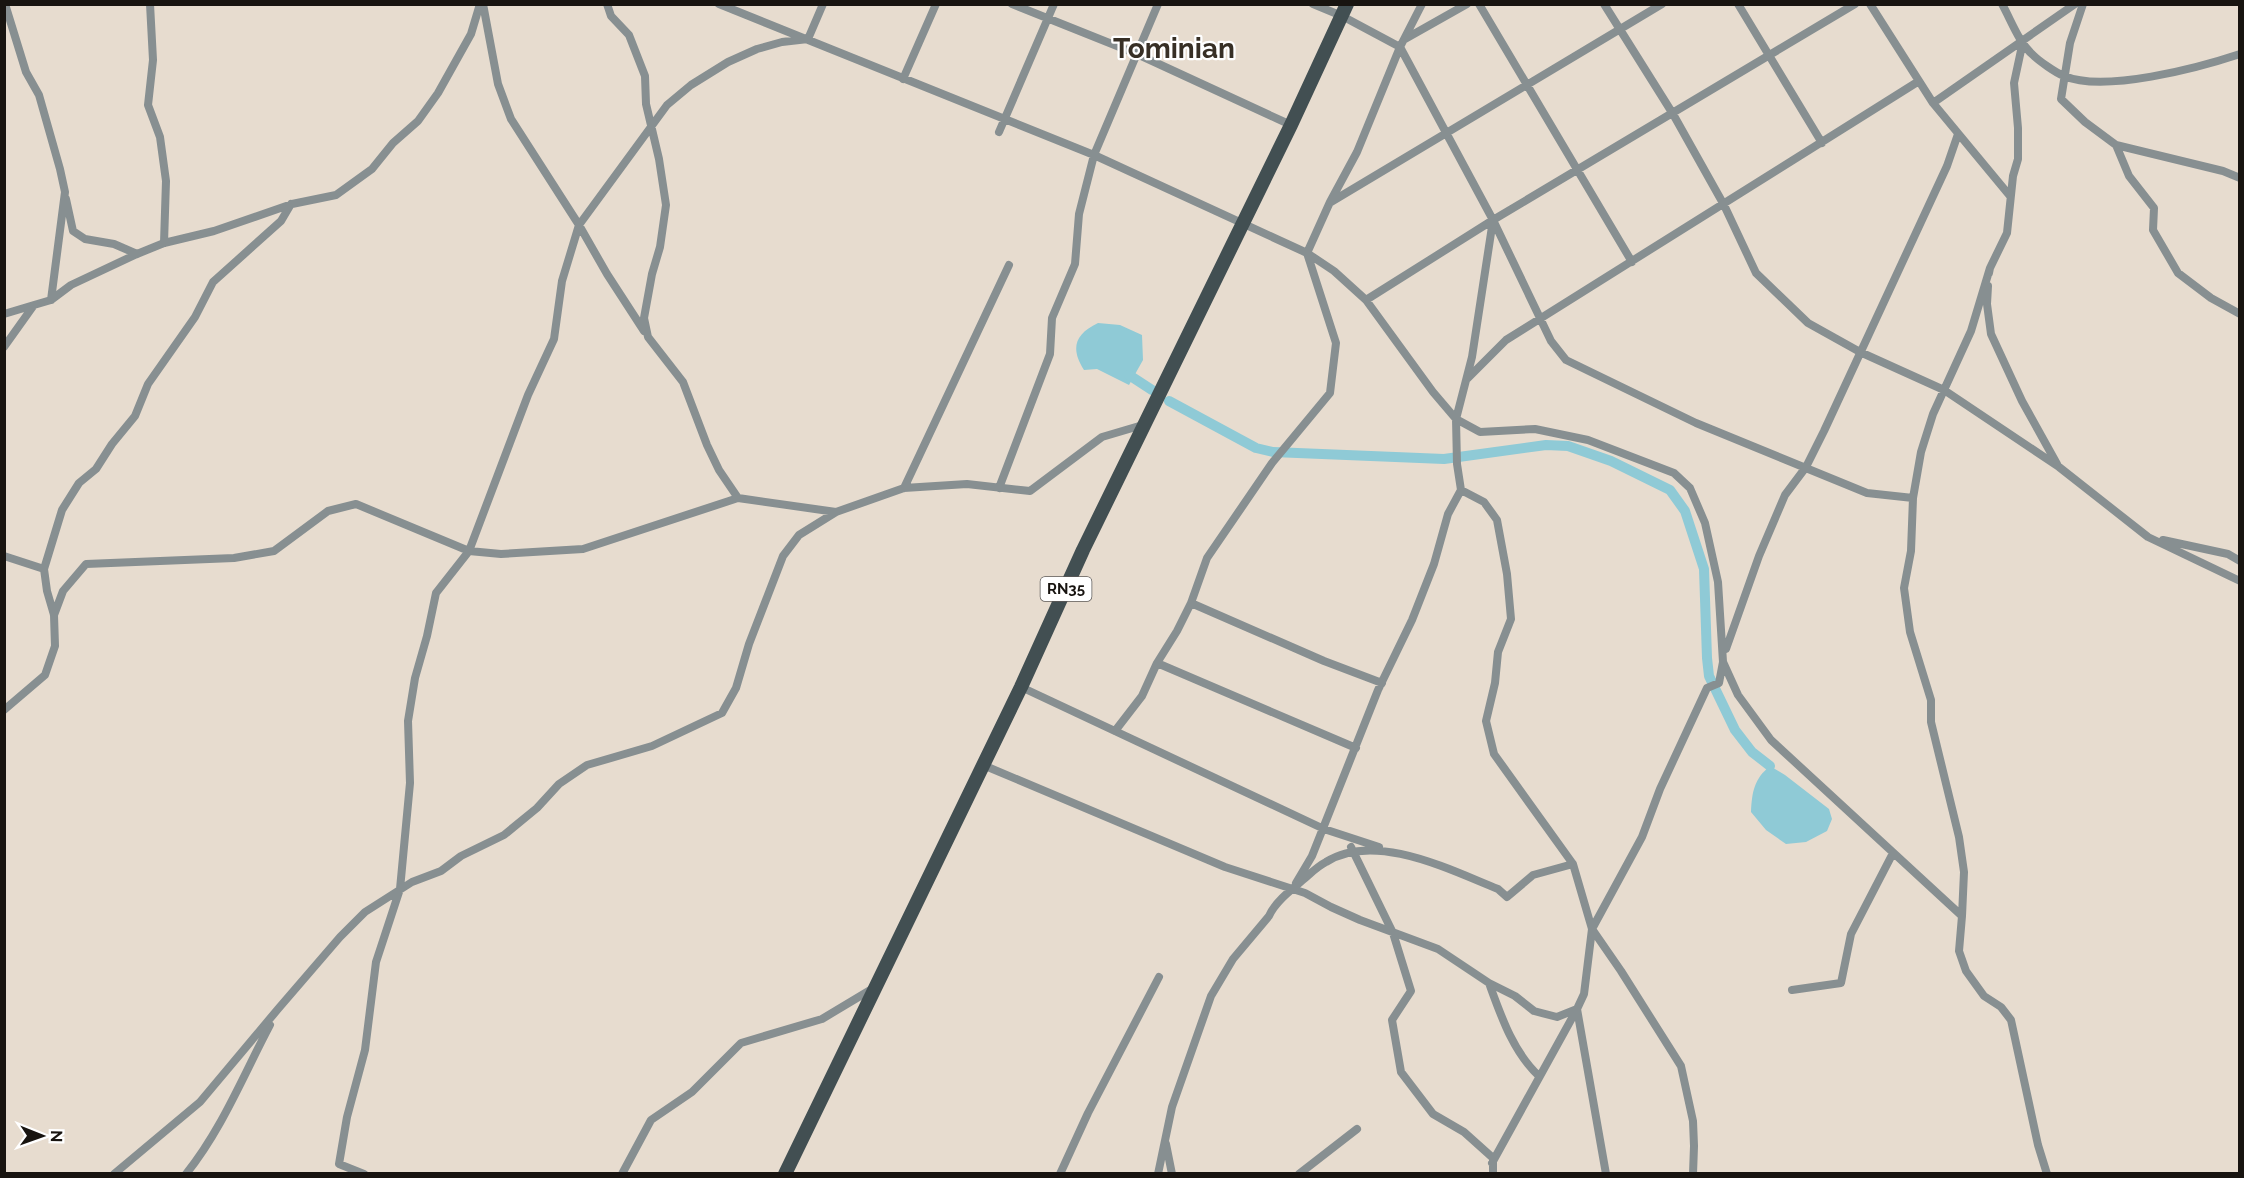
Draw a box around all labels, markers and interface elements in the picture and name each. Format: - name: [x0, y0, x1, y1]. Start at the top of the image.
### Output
- district label: Tominian: [1113, 32, 1235, 65]
- road number: RN35: [1040, 577, 1092, 601]
- north arrow: [12, 1106, 72, 1166]
- text: N: [47, 1130, 66, 1143]

